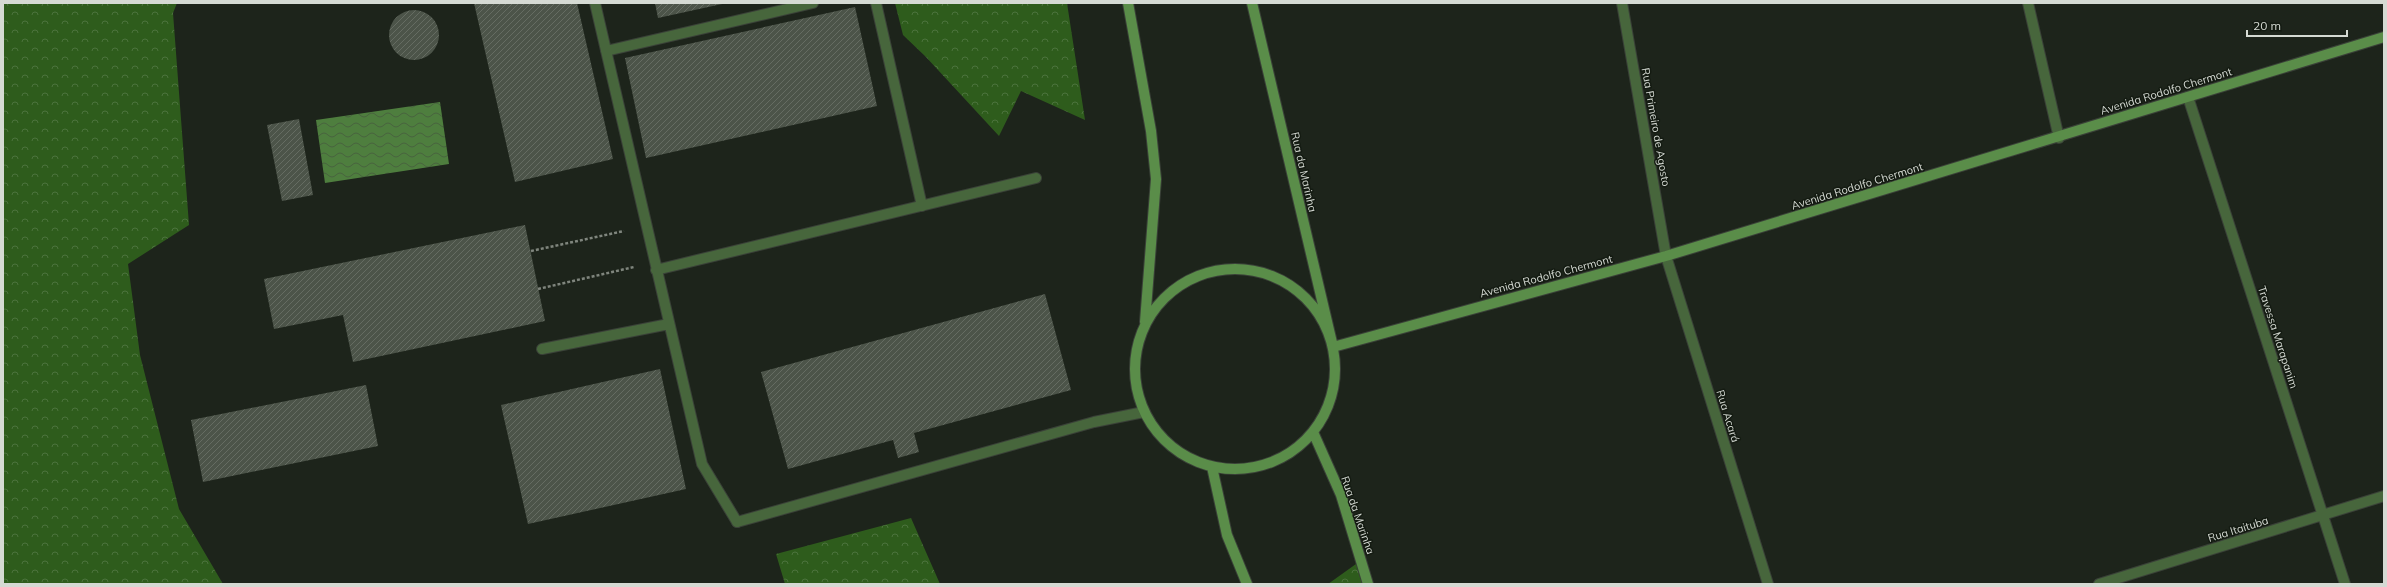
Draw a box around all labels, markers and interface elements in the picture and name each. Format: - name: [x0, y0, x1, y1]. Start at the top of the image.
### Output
- scale bar: [2247, 12, 2347, 38]
- text: 20 m: [2253, 18, 2281, 33]
- street label: Avenida Rodolfo Chermont: [2099, 64, 2234, 118]
- street label: Rua Primeiro de Agosto: [1639, 67, 1673, 187]
- street label: Rua da Marinha: [1288, 131, 1320, 213]
- street label: Avenida Rodolfo Chermont: [1790, 159, 1925, 213]
- street label: Avenida Rodolfo Chermont: [1478, 251, 1614, 300]
- street label: Travessa Marapanim: [2255, 284, 2301, 390]
- street label: Rua Acará: [1713, 388, 1743, 444]
- street label: Rua da Marinha: [1338, 474, 1378, 556]
- street label: Rua Itaituba: [2206, 513, 2270, 545]

